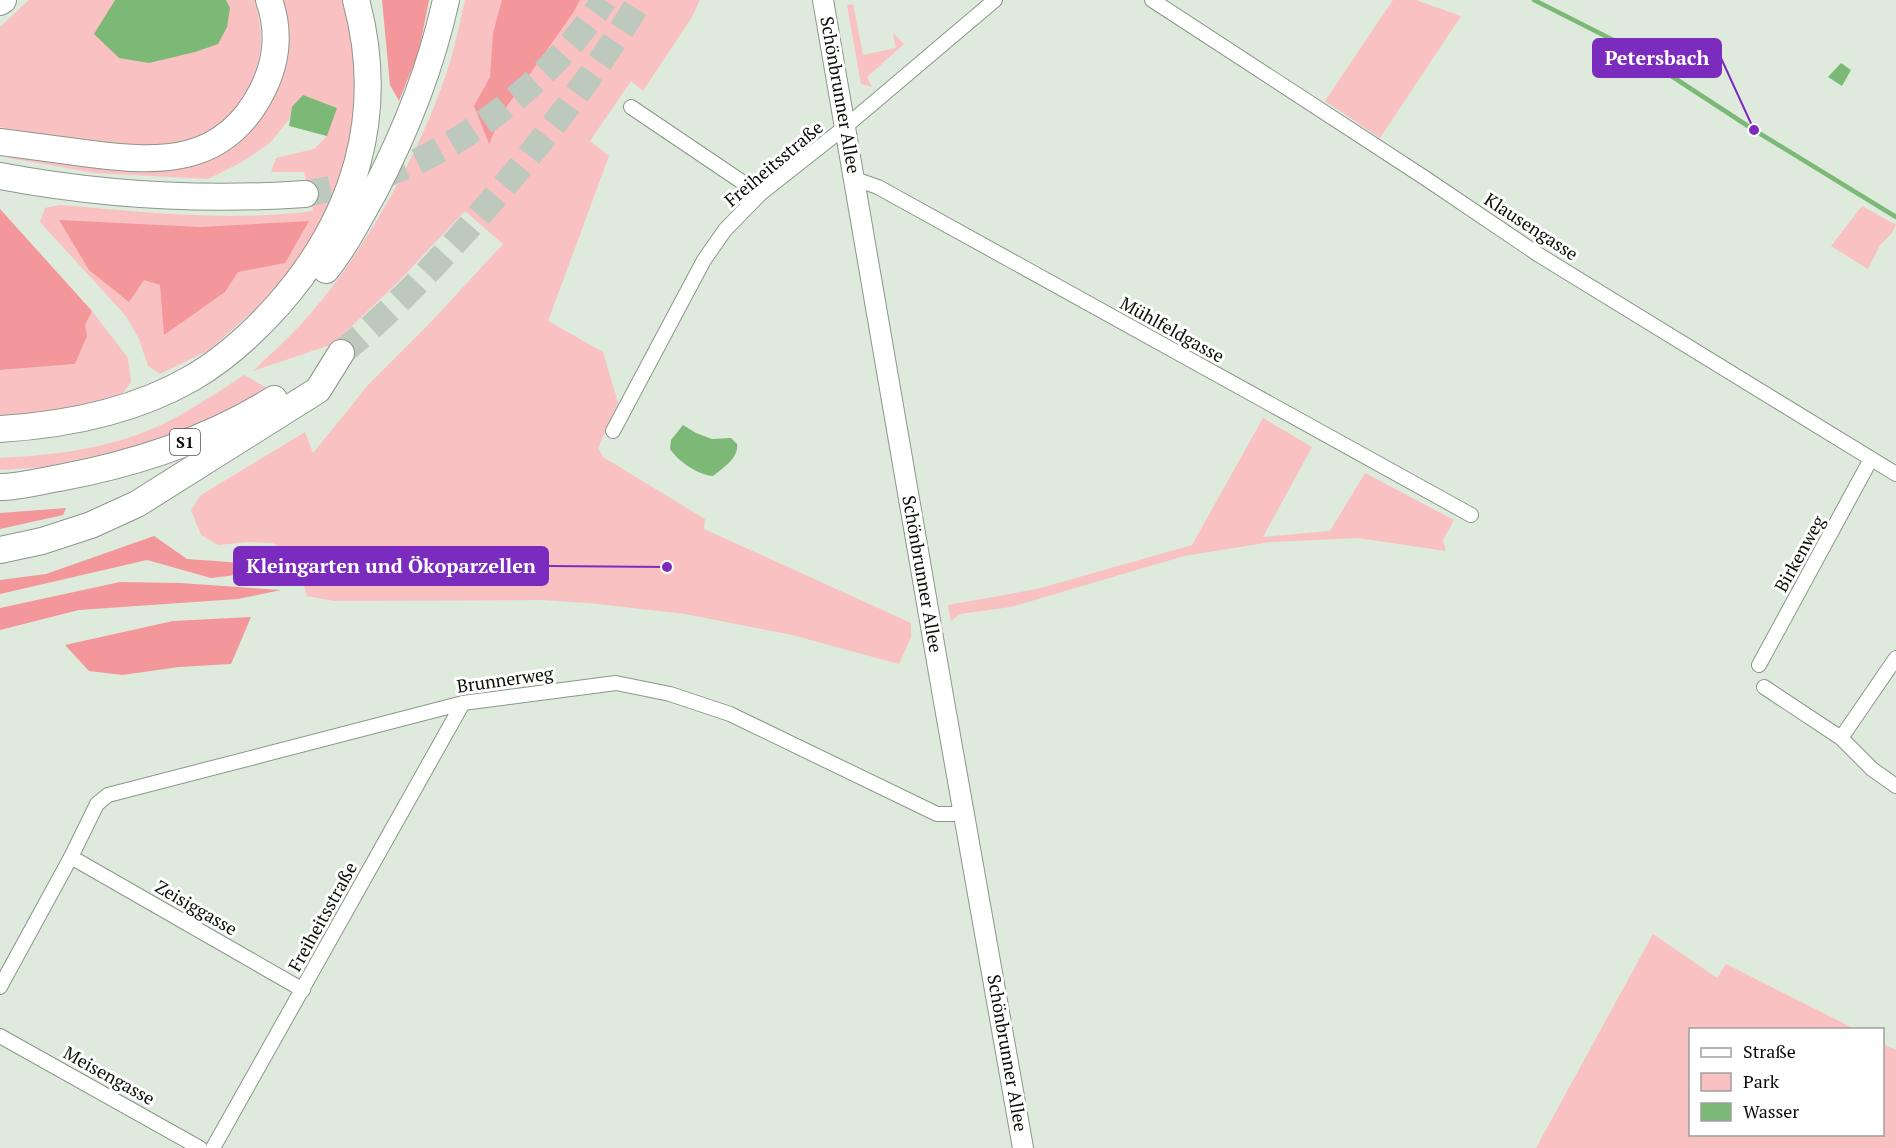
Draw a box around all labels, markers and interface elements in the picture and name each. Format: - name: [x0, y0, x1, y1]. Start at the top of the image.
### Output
- street label: Schönbrunner Allee: [815, 14, 867, 175]
- callout: Petersbach: [1593, 39, 1721, 77]
- text: Petersbach: [1605, 44, 1710, 71]
- street label: Freiheitsstraße: [719, 115, 828, 212]
- street label: Klausengasse: [1480, 187, 1583, 265]
- street label: Mühlfeldgasse: [1116, 291, 1229, 368]
- road number: S1: [170, 429, 200, 455]
- street label: Schönbrunner Allee: [897, 493, 949, 654]
- street label: Birkenweg: [1768, 511, 1830, 596]
- callout: Kleingarten und Ökoparzellen: [234, 547, 548, 585]
- text: Kleingarten und Ökoparzellen: [246, 552, 536, 579]
- street label: Brunnerweg: [455, 660, 555, 698]
- street label: Freiheitsstraße: [282, 857, 362, 976]
- street label: Zeisiggasse: [151, 874, 242, 940]
- street label: Schönbrunner Allee: [982, 972, 1034, 1133]
- legend: [1689, 1028, 1884, 1136]
- text: Straße: [1743, 1039, 1796, 1063]
- street label: Meisengasse: [60, 1040, 159, 1110]
- text: Park: [1743, 1069, 1780, 1093]
- text: Wasser: [1743, 1099, 1799, 1123]

